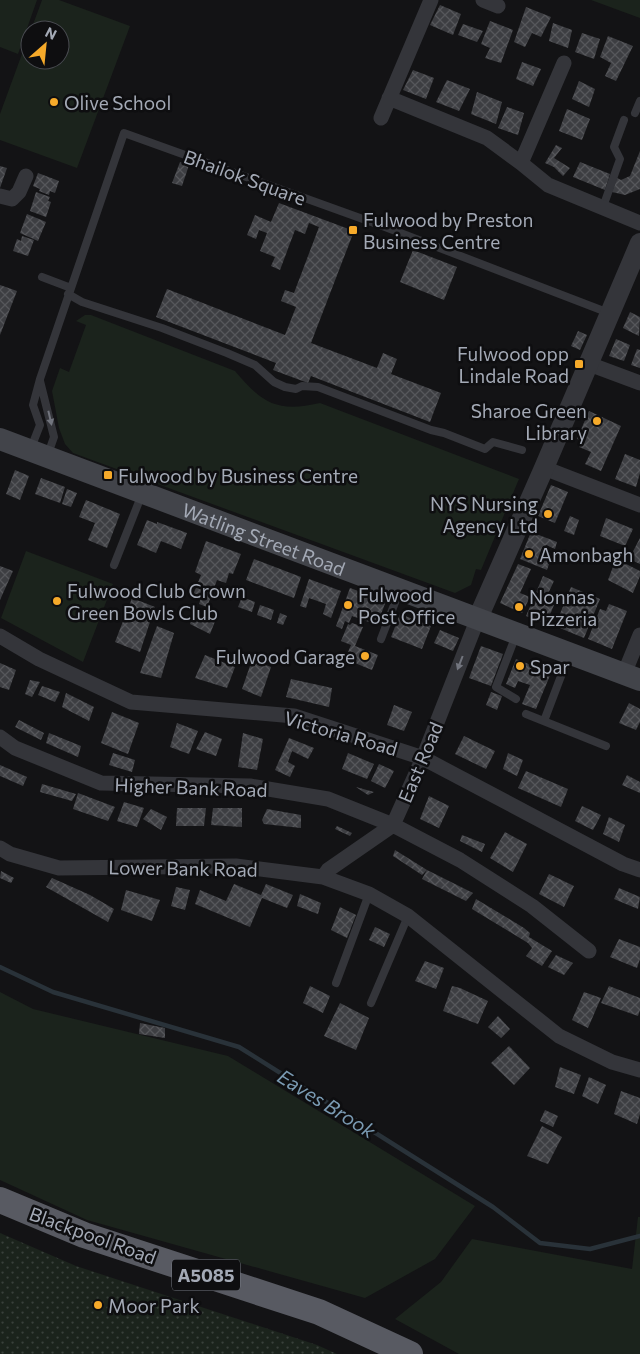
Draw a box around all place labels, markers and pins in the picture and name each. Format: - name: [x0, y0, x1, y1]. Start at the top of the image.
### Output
- place label: Olive School: [64, 91, 171, 114]
- marker: Olive School: [48, 96, 60, 108]
- place label: Fulwood by Preston Business Centre: [363, 208, 533, 253]
- marker: Fulwood by Preston Business Centre: [347, 224, 359, 236]
- place label: Fulwood opp Lindale Road: [457, 342, 569, 387]
- marker: Fulwood opp Lindale Road: [573, 358, 585, 370]
- place label: Sharoe Green Library: [471, 399, 587, 444]
- marker: Sharoe Green Library: [591, 415, 603, 427]
- place label: Fulwood by Business Centre: [118, 464, 358, 487]
- marker: Fulwood by Business Centre: [102, 469, 114, 481]
- place label: NYS Nursing Agency Ltd: [430, 492, 538, 537]
- marker: NYS Nursing Agency Ltd: [542, 508, 554, 520]
- place label: Amonbagh: [539, 543, 633, 566]
- marker: Amonbagh: [523, 548, 535, 560]
- place label: Fulwood Club Crown Green Bowls Club: [67, 579, 246, 624]
- place label: Fulwood Post Office: [358, 583, 455, 628]
- place label: Nonnas Pizzeria: [529, 585, 597, 630]
- marker: Fulwood Club Crown Green Bowls Club: [51, 595, 63, 607]
- marker: Fulwood Post Office: [342, 599, 354, 611]
- marker: Nonnas Pizzeria: [513, 601, 525, 613]
- place label: Fulwood Garage: [215, 645, 355, 668]
- marker: Fulwood Garage: [359, 650, 371, 662]
- place label: Spar: [530, 655, 570, 678]
- marker: Spar: [514, 660, 526, 672]
- place label: Moor Park: [108, 1294, 200, 1317]
- marker: Moor Park: [92, 1299, 104, 1311]

